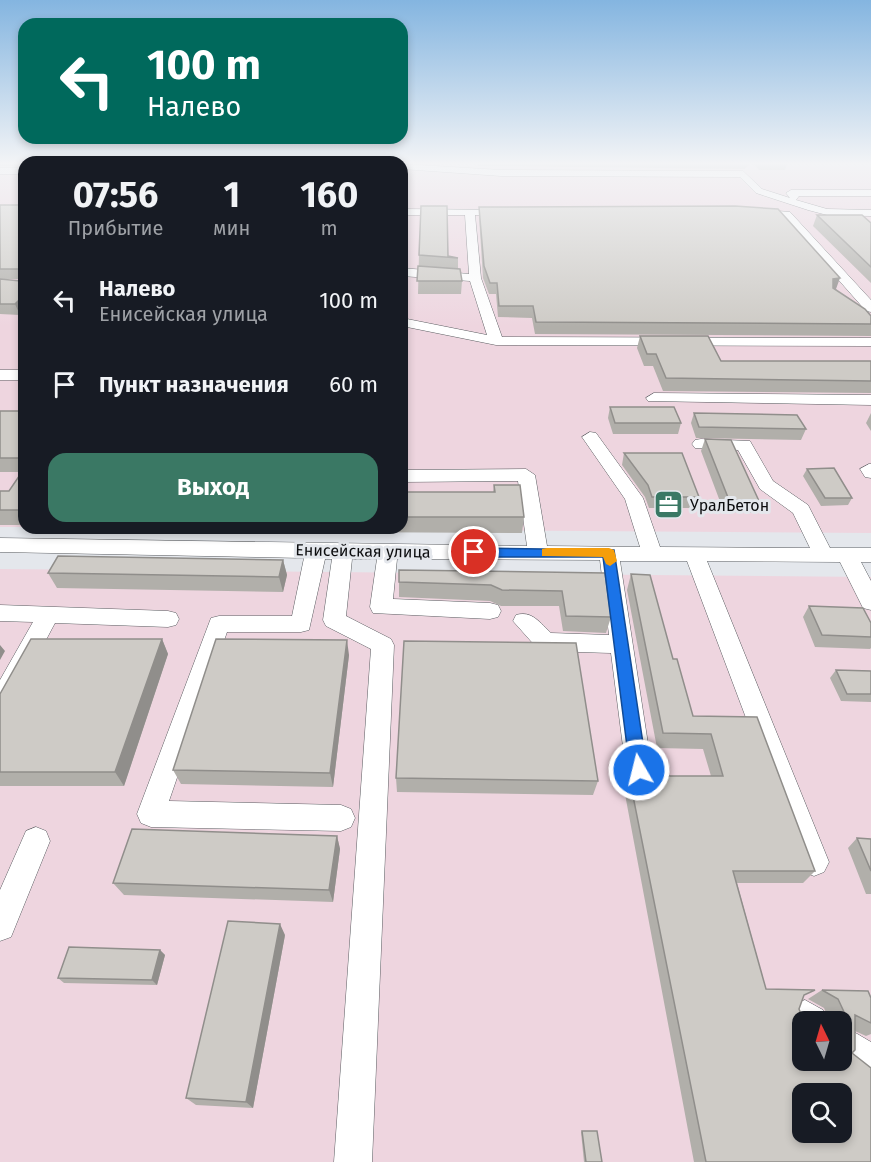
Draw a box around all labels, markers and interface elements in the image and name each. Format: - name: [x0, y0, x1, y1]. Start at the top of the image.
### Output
- text: 100 m: [147, 40, 261, 90]
- icon: left: [48, 42, 126, 120]
- text: Налево: [147, 91, 241, 123]
- text: 07:56: [73, 173, 158, 217]
- text: 1: [223, 173, 240, 217]
- text: 160: [300, 173, 358, 217]
- text: Прибытие: [68, 216, 163, 240]
- text: мин: [213, 216, 250, 240]
- text: m: [321, 216, 338, 240]
- text: Налево: [99, 275, 175, 302]
- icon: left: [48, 284, 81, 317]
- text: 100 m: [319, 287, 378, 314]
- text: Енисейская улица: [99, 302, 268, 326]
- icon: arrive: [48, 368, 81, 401]
- text: Пункт назначения: [99, 371, 289, 398]
- text: 60 m: [329, 371, 378, 398]
- button: Выход: [48, 453, 378, 522]
- office icon: УралБетон: [653, 489, 685, 521]
- place label: УралБетон: [690, 496, 769, 515]
- pin: [448, 526, 499, 577]
- icon: arrive: [457, 535, 490, 568]
- street label: Енисейская улица: [295, 540, 431, 562]
- position arrow: [607, 738, 671, 802]
- north arrow: [792, 1011, 852, 1071]
- map controls: [792, 1011, 852, 1143]
- button: search: [792, 1083, 852, 1143]

